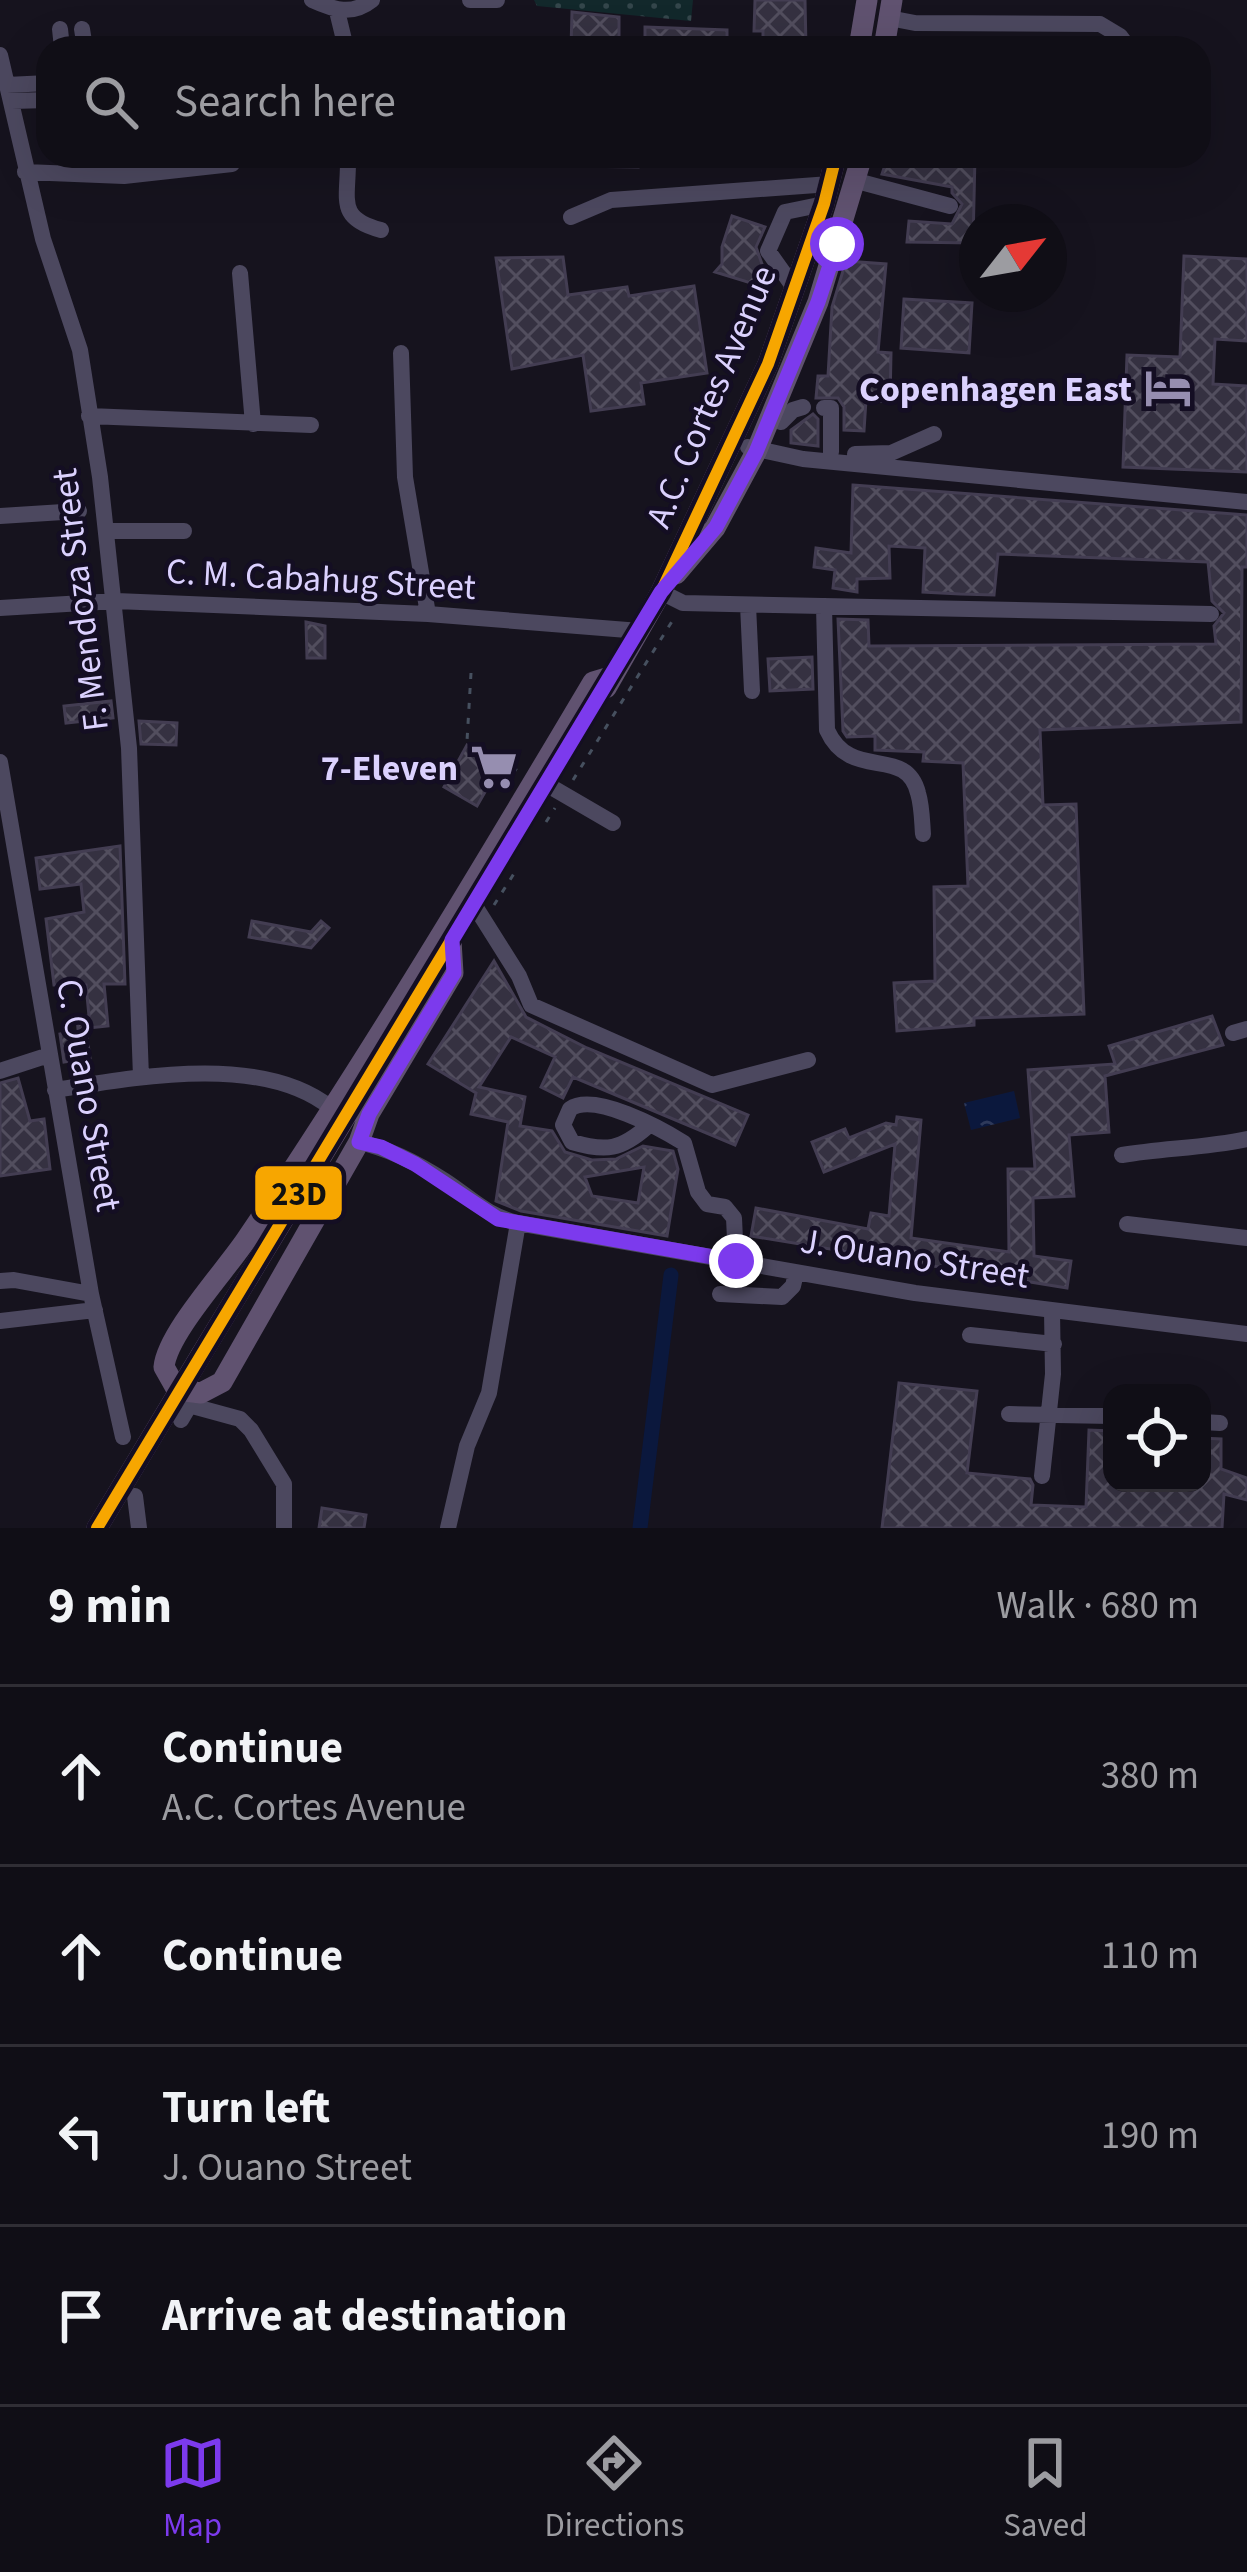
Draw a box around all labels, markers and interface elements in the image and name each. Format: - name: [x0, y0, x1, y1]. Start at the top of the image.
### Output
- search box: [36, 36, 1211, 168]
- icon: search: [78, 69, 144, 135]
- text: Search here: [174, 70, 396, 134]
- north arrow: [959, 204, 1067, 312]
- route start: [810, 217, 864, 271]
- street label: A.C. Cortes Avenue: [633, 257, 790, 536]
- hotel icon: Copenhagen East: [1143, 363, 1193, 413]
- place label: Copenhagen East: [859, 364, 1132, 415]
- street label: F. Mendoza Street: [39, 466, 122, 734]
- street label: C. M. Cabahug Street: [165, 546, 477, 613]
- supermarket icon: 7-Eleven: [469, 742, 519, 792]
- place label: 7-Eleven: [321, 743, 458, 794]
- street label: C. Ouano Street: [43, 975, 134, 1215]
- line badge: 23D: [253, 1164, 344, 1222]
- text: 23D: [271, 1171, 327, 1218]
- street label: J. Ouano Street: [797, 1215, 1033, 1302]
- route end: [709, 1234, 763, 1288]
- map controls: [1103, 1384, 1211, 1492]
- button: locate: [1103, 1384, 1211, 1492]
- text: 9 min: [48, 1570, 172, 1642]
- text: Walk · 680 m: [996, 1578, 1199, 1634]
- text: Continue: [162, 1716, 343, 1780]
- icon: ahead: [48, 1743, 114, 1809]
- text: 380 m: [1101, 1748, 1199, 1804]
- text: A.C. Cortes Avenue: [162, 1780, 466, 1836]
- icon: ahead: [48, 1923, 114, 1989]
- text: Continue: [162, 1924, 343, 1988]
- text: 110 m: [1101, 1928, 1199, 1984]
- text: Turn left: [162, 2076, 330, 2140]
- icon: left: [48, 2103, 114, 2169]
- text: 190 m: [1101, 2108, 1199, 2164]
- text: J. Ouano Street: [162, 2140, 412, 2196]
- icon: arrive: [48, 2283, 114, 2349]
- text: Arrive at destination: [162, 2284, 567, 2348]
- tab: Map: [160, 2430, 226, 2549]
- tab: Directions: [545, 2430, 684, 2549]
- tab: Saved: [1003, 2430, 1087, 2549]

